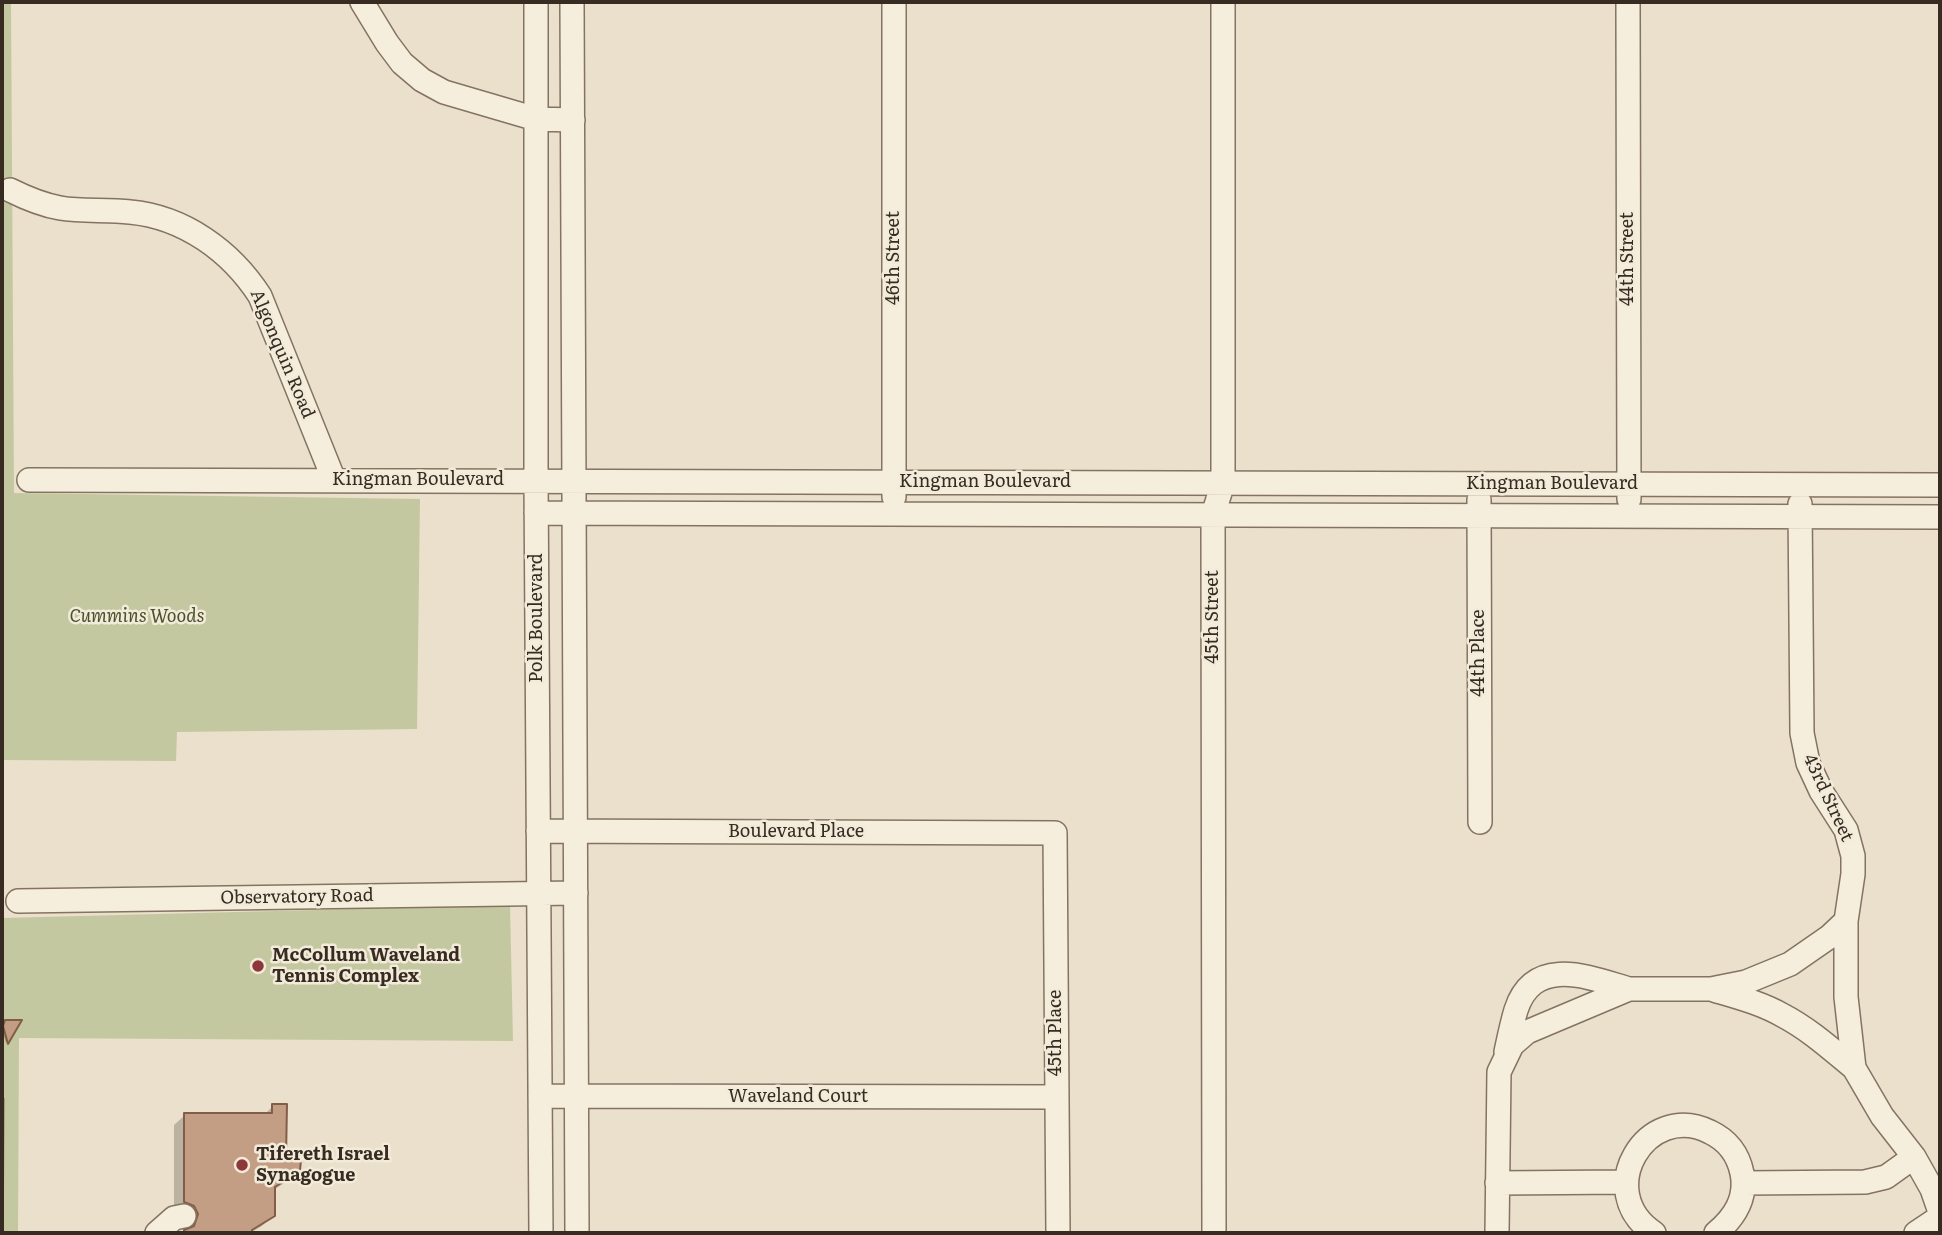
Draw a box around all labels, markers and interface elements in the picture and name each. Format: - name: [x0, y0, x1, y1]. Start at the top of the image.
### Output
- street label: 46th Street: [883, 211, 905, 305]
- street label: 44th Street: [1617, 212, 1639, 306]
- street label: Algonquin Road: [245, 286, 319, 422]
- street label: Kingman Boulevard: [332, 469, 504, 491]
- street label: Kingman Boulevard: [899, 471, 1071, 493]
- street label: Kingman Boulevard: [1466, 473, 1638, 495]
- street label: Polk Boulevard: [526, 553, 548, 683]
- street label: 45th Street: [1202, 570, 1224, 664]
- park label: Cummins Woods: [70, 606, 204, 628]
- street label: 44th Place: [1468, 609, 1490, 697]
- street label: 43rd Street: [1798, 751, 1858, 845]
- street label: Boulevard Place: [728, 821, 864, 843]
- street label: Observatory Road: [220, 885, 374, 909]
- place label: McCollum Waveland Tennis Complex: [272, 945, 460, 988]
- marker: McCollum Waveland Tennis Complex: [250, 958, 266, 974]
- street label: 45th Place: [1045, 990, 1067, 1076]
- street label: Waveland Court: [728, 1086, 868, 1108]
- place label: Tifereth Israel Synagogue: [256, 1144, 390, 1186]
- marker: Tifereth Israel Synagogue: [234, 1157, 250, 1173]

